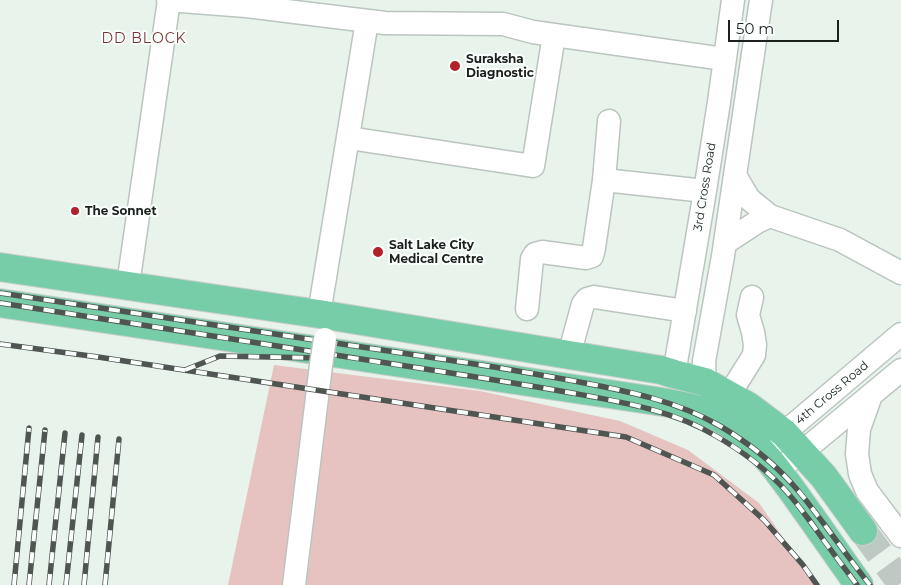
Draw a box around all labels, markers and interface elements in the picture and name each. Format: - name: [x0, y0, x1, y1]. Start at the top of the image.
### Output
- scale bar: [731, 10, 842, 42]
- text: 50 m: [736, 19, 774, 38]
- district label: DD BLOCK: [100, 31, 188, 47]
- place label: Suraksha Diagnostic: [466, 52, 534, 80]
- marker: Suraksha Diagnostic: [448, 59, 462, 73]
- street label: 3rd Cross Road: [691, 142, 719, 232]
- place label: The Sonnet: [85, 204, 157, 218]
- marker: The Sonnet: [69, 205, 81, 217]
- place label: Salt Lake City Medical Centre: [389, 238, 484, 266]
- marker: Salt Lake City Medical Centre: [371, 245, 385, 259]
- street label: 4th Cross Road: [793, 358, 871, 428]

